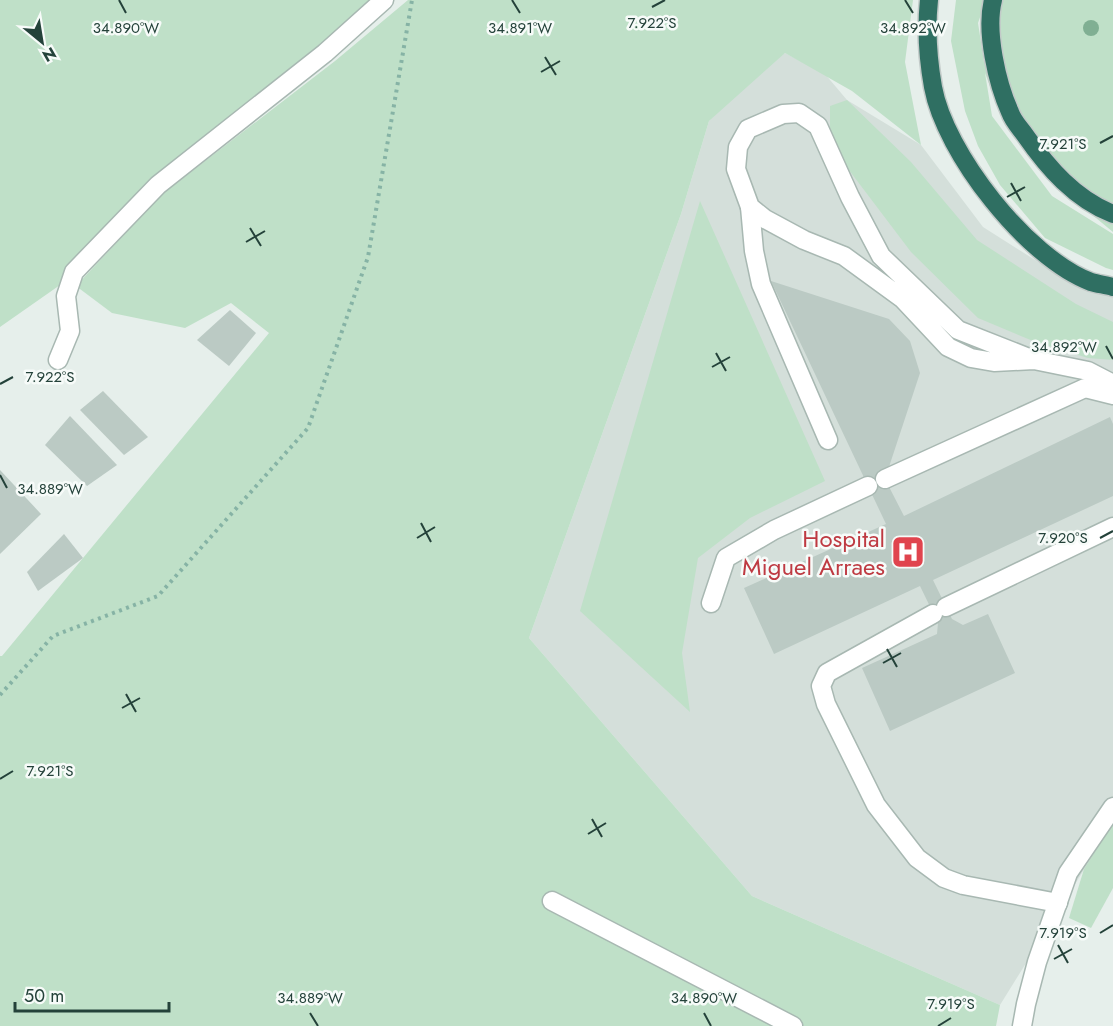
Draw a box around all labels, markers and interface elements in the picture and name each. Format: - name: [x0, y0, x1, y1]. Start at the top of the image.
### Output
- north arrow: [12, 12, 72, 72]
- text: 7.922°S: [628, 12, 676, 34]
- text: 34.890°W: [93, 17, 159, 39]
- text: 34.891°W: [488, 17, 552, 39]
- text: 34.892°W: [880, 17, 946, 39]
- text: N: [38, 41, 61, 68]
- text: 7.921°S: [1039, 133, 1087, 155]
- text: 34.892°W: [1031, 336, 1097, 358]
- text: 7.922°S: [26, 366, 74, 388]
- text: 34.889°W: [17, 478, 83, 500]
- place label: Hospital Miguel Arraes: [742, 521, 885, 584]
- text: 7.920°S: [1038, 527, 1088, 549]
- hospital icon: Hospital Miguel Arraes: [890, 534, 926, 570]
- text: 7.921°S: [26, 760, 74, 782]
- text: 7.919°S: [1039, 922, 1087, 944]
- scale bar: [15, 975, 170, 1013]
- text: 50 m: [24, 983, 64, 1009]
- text: 34.889°W: [277, 987, 343, 1009]
- text: 34.890°W: [671, 987, 737, 1009]
- text: 7.919°S: [927, 993, 975, 1015]

